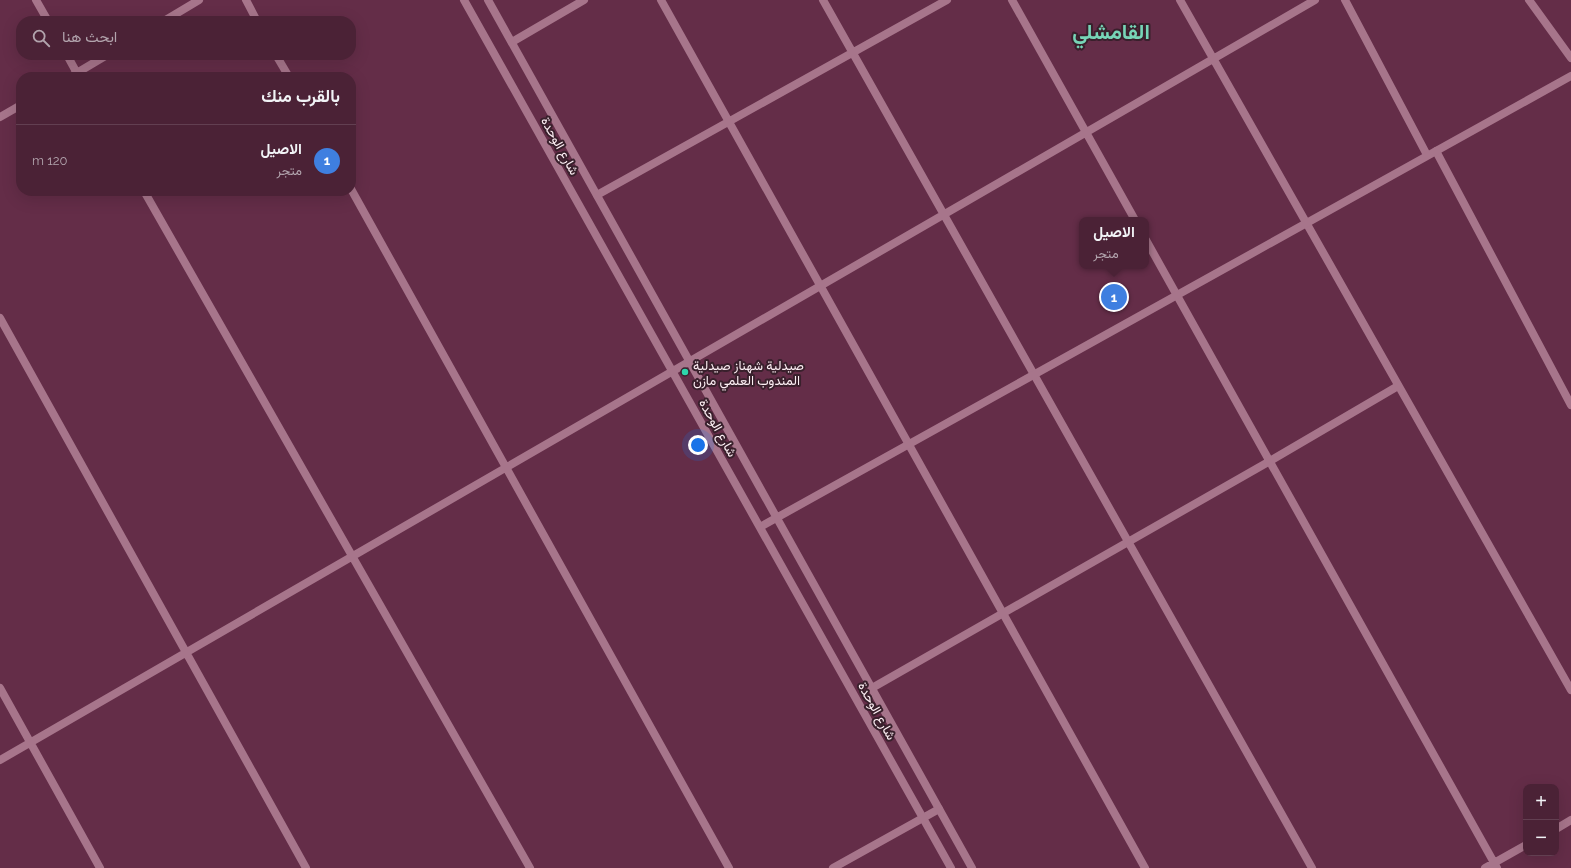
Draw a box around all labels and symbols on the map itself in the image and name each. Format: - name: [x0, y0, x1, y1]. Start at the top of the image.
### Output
- district label: القامشلي: [1072, 19, 1150, 49]
- street label: شارع الوحدة: [536, 115, 582, 178]
- pin: 1: [1101, 282, 1127, 312]
- place label: صيدلية شهناز صيدلية المندوب العلمي مازن: [693, 358, 804, 391]
- marker: صيدلية شهناز صيدلية المندوب العلمي مازن: [680, 367, 690, 377]
- street label: شارع الوحدة: [694, 397, 740, 460]
- your location: [688, 435, 708, 455]
- street label: شارع الوحدة: [853, 680, 899, 743]

